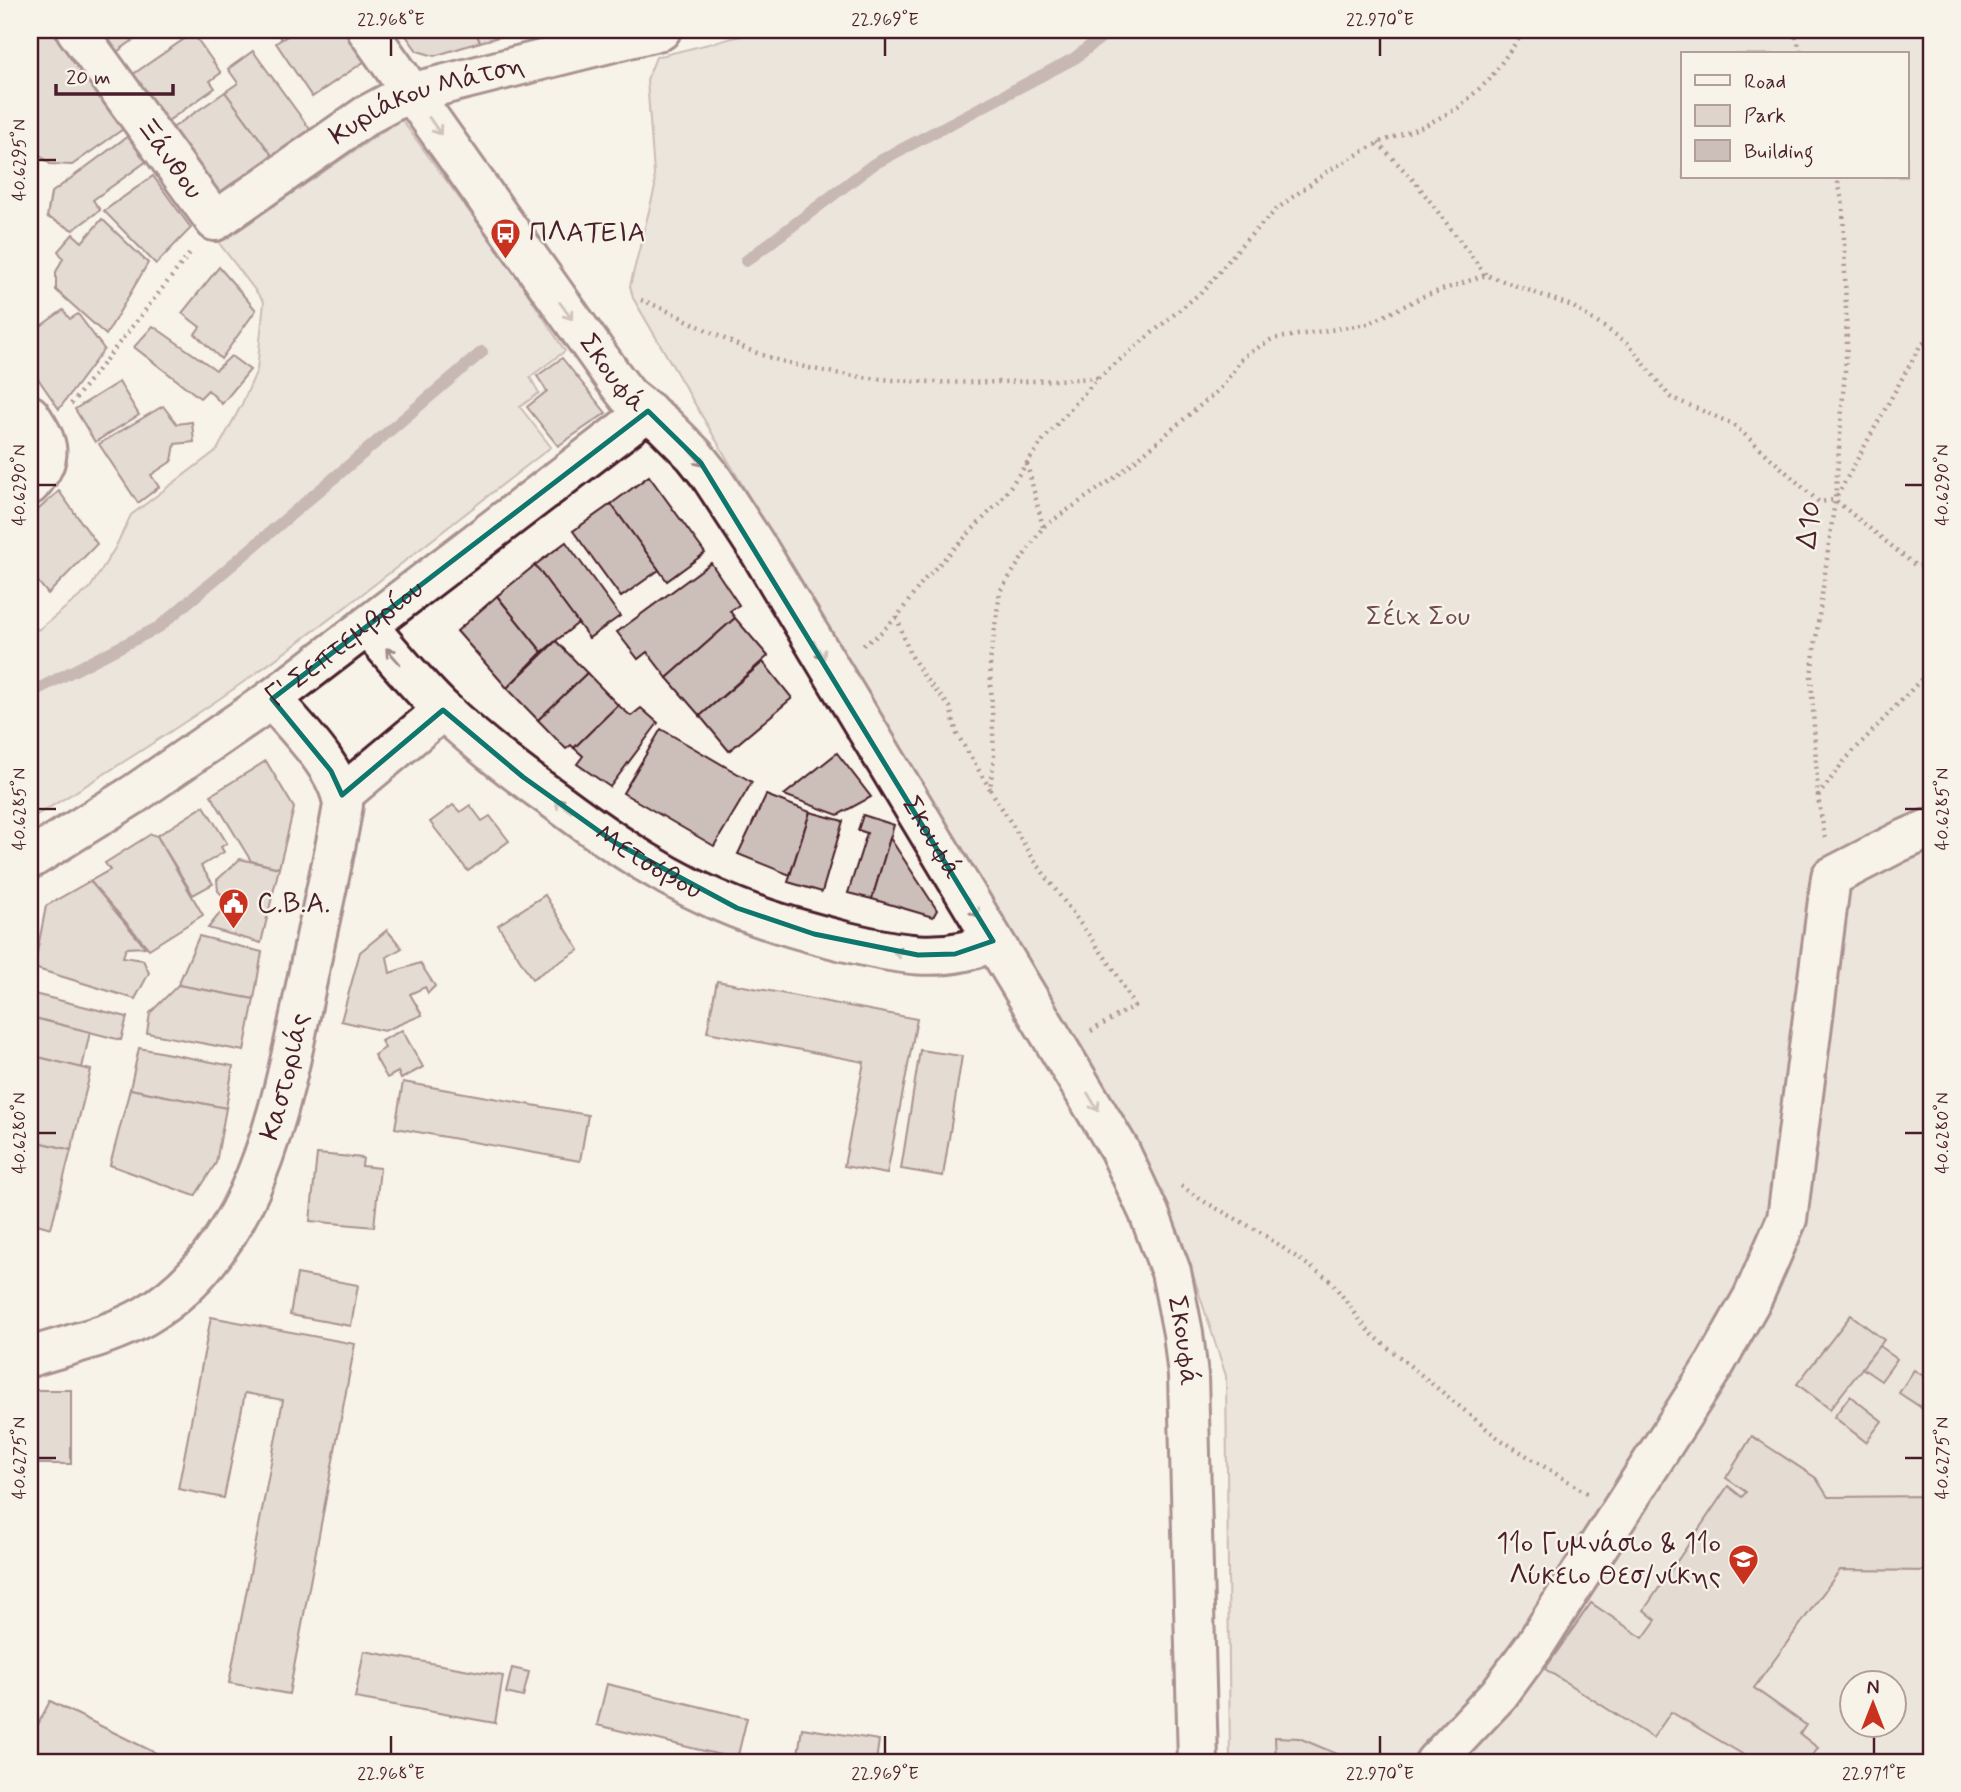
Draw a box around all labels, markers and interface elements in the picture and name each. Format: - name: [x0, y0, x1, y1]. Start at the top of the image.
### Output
- text: 22.968°E: [357, 8, 425, 32]
- text: 22.969°E: [851, 8, 919, 32]
- text: 22.970°E: [1346, 8, 1414, 32]
- street label: Κυριάκου Μάτση: [322, 47, 528, 154]
- scale bar: [56, 52, 173, 96]
- legend: [1681, 52, 1909, 178]
- text: 20 m: [66, 64, 111, 92]
- text: Road: [1744, 68, 1786, 96]
- text: Park: [1744, 102, 1786, 130]
- street label: Ξάνθου: [127, 110, 212, 207]
- one-way arrow: [428, 115, 442, 135]
- text: 40.6295°N: [8, 119, 32, 201]
- text: Building: [1744, 138, 1814, 168]
- place label: ΠΛΑΤΕΙΑ: [529, 215, 646, 252]
- bus stop icon: ΠΛΑΤΕΙΑ: [489, 216, 523, 260]
- one-way arrow: [559, 301, 573, 320]
- street label: Σκουφά: [570, 326, 654, 422]
- text: 40.6290°N: [8, 444, 32, 526]
- text: 40.6290°N: [1931, 444, 1955, 526]
- one-way arrow: [689, 449, 705, 467]
- street label: Δ10: [1789, 499, 1831, 551]
- street label: Γ' Σεπτεμβρίου: [258, 571, 432, 716]
- park label: Σέιχ Σου: [1366, 599, 1470, 636]
- one-way arrow: [813, 639, 827, 659]
- one-way arrow: [385, 647, 401, 665]
- text: 40.6285°N: [8, 768, 32, 850]
- text: 40.6285°N: [1931, 768, 1955, 850]
- street label: Σκουφά: [893, 789, 971, 886]
- one-way arrow: [553, 799, 572, 814]
- street label: Μετσόβου: [587, 816, 708, 909]
- place label: C.B.A.: [257, 886, 330, 923]
- public building icon: C.B.A.: [217, 887, 251, 931]
- one-way arrow: [967, 898, 981, 918]
- one-way arrow: [892, 946, 915, 959]
- street label: Καστοριάς: [252, 1010, 319, 1145]
- text: 40.6280°N: [8, 1092, 32, 1174]
- one-way arrow: [1086, 1092, 1100, 1112]
- text: 40.6280°N: [1931, 1092, 1955, 1174]
- street label: Σκουφά: [1158, 1293, 1207, 1387]
- text: 40.6275°N: [8, 1417, 32, 1499]
- text: 40.6275°N: [1931, 1417, 1955, 1499]
- place label: 11ο Γυμνάσιο & 11ο Λύκειο Θεσ/νίκης: [1496, 1526, 1721, 1595]
- school or university icon: 11ο Γυμνάσιο & 11ο Λύκειο Θεσ/νίκης: [1727, 1543, 1761, 1587]
- north arrow: [1839, 1670, 1909, 1740]
- text: N: [1867, 1676, 1879, 1701]
- text: 22.968°E: [357, 1762, 425, 1786]
- text: 22.969°E: [851, 1762, 919, 1786]
- text: 22.970°E: [1346, 1762, 1414, 1786]
- text: 22.971°E: [1842, 1762, 1906, 1786]

